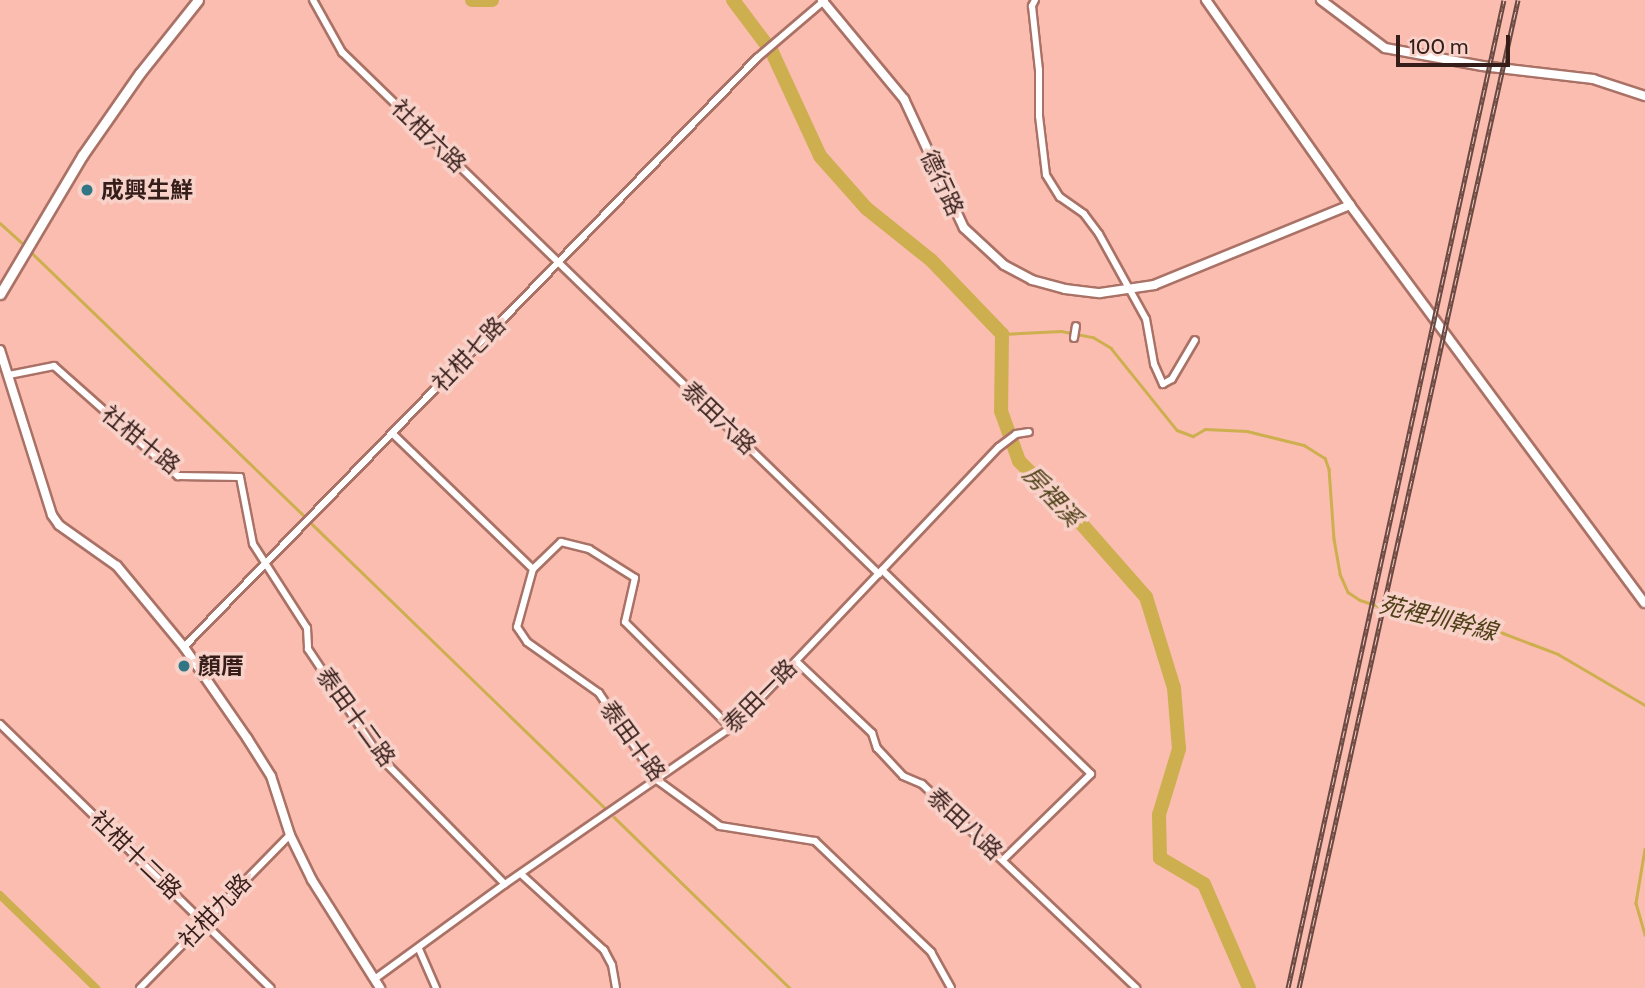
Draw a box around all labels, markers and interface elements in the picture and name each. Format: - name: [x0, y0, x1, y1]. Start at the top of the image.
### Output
- scale bar: [1400, 21, 1514, 65]
- text: 100 m: [1409, 34, 1468, 59]
- street label: 社柑六路: [386, 94, 472, 178]
- street label: 德行路: [915, 146, 969, 220]
- place label: 成興生鮮: [101, 176, 193, 204]
- marker: 成興生鮮: [79, 182, 95, 198]
- street label: 社柑七路: [427, 311, 511, 397]
- street label: 泰田六路: [676, 376, 762, 460]
- street label: 社柑十路: [97, 400, 185, 480]
- water label: 房裡溪: [1017, 460, 1087, 532]
- water label: 苑裡圳幹線: [1376, 590, 1500, 646]
- place label: 顏厝: [198, 652, 244, 680]
- street label: 泰田一路: [718, 654, 802, 738]
- marker: 顏厝: [176, 658, 192, 674]
- street label: 泰田十二路: [311, 662, 401, 772]
- street label: 泰田十路: [595, 696, 671, 786]
- street label: 泰田八路: [922, 783, 1008, 865]
- street label: 社柑十二路: [85, 805, 187, 905]
- street label: 社柑九路: [173, 868, 257, 954]

